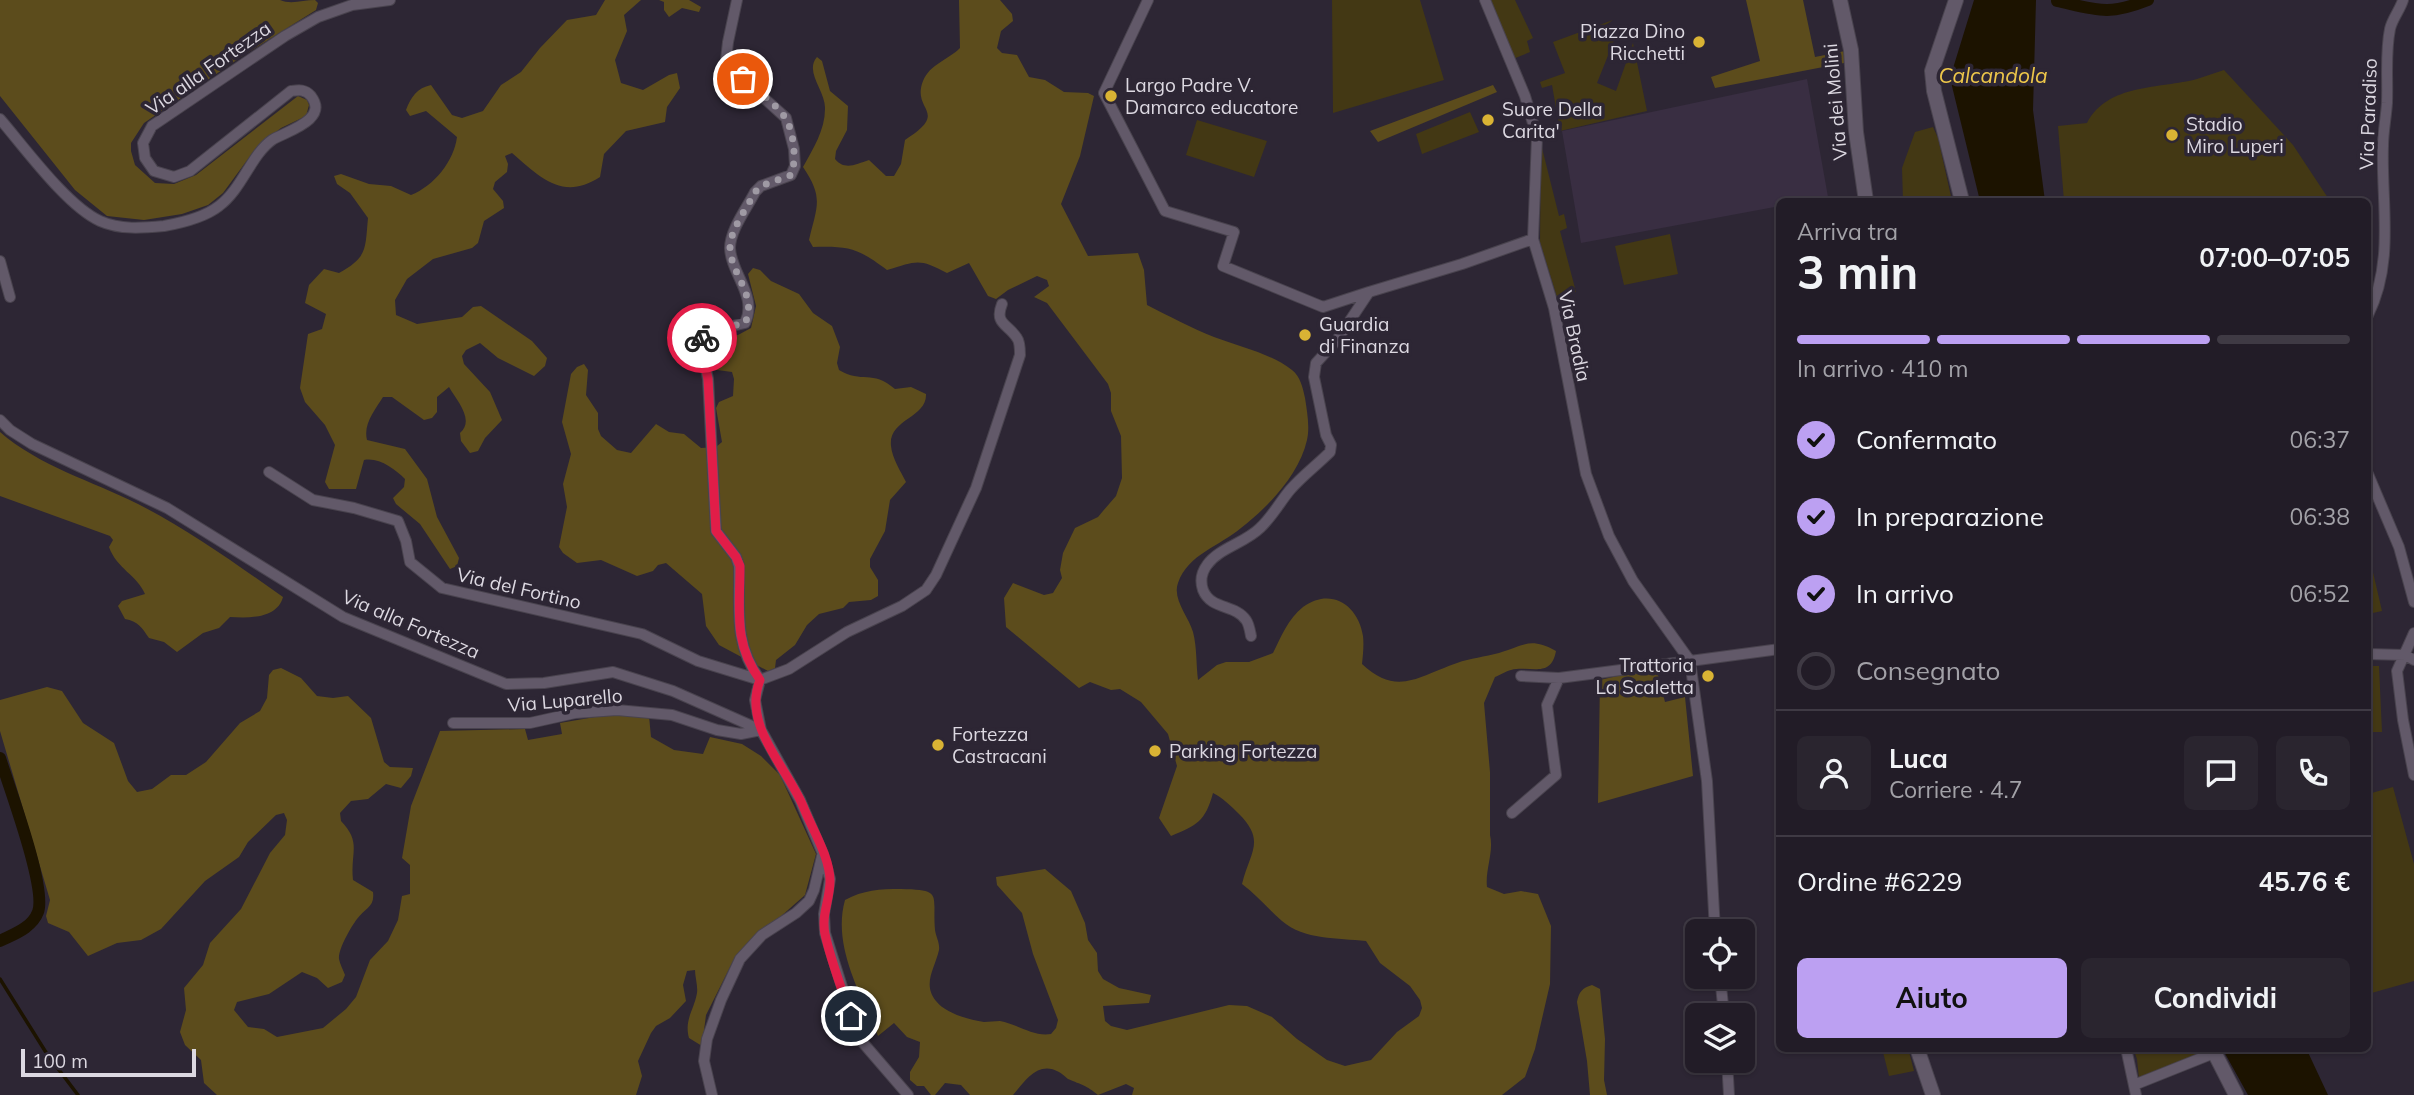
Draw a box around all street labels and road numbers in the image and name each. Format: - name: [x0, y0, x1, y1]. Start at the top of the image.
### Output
- street label: Via alla Fortezza: [141, 16, 275, 120]
- street label: Via dei Molini: [1818, 43, 1852, 161]
- street label: Via Paradiso: [2354, 58, 2382, 170]
- street label: Via Bradia: [1554, 288, 1596, 384]
- street label: Via del Fortino: [454, 562, 584, 614]
- street label: Via alla Fortezza: [338, 584, 484, 664]
- street label: Via Luparello: [507, 683, 623, 717]

